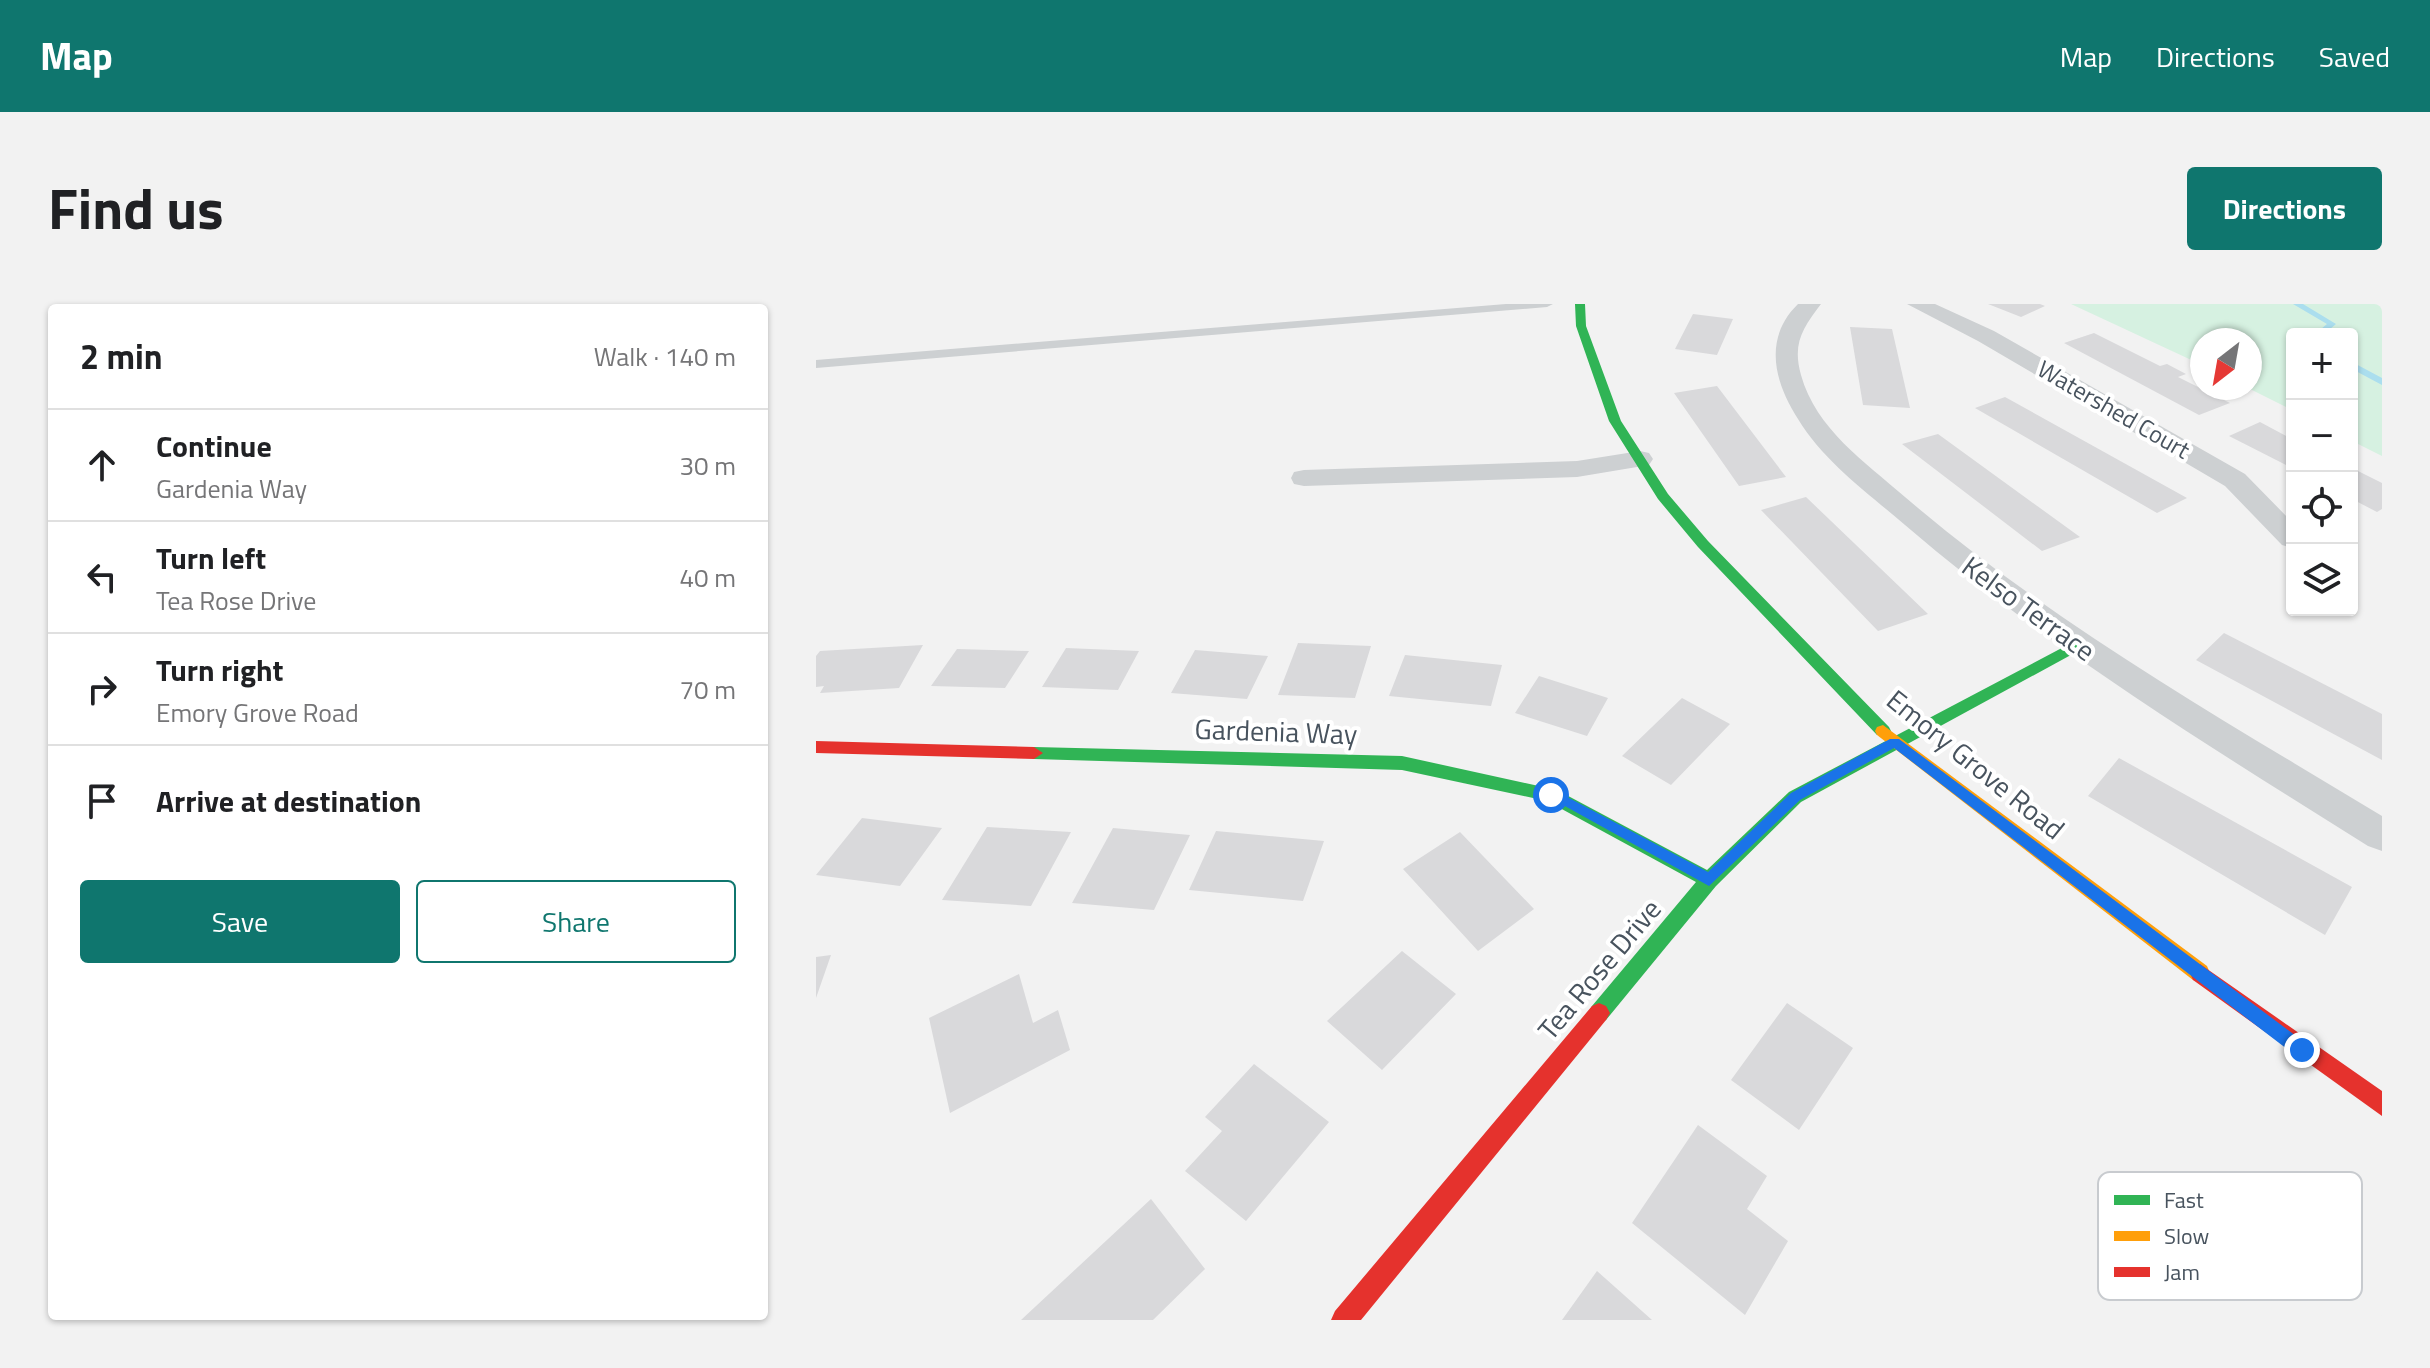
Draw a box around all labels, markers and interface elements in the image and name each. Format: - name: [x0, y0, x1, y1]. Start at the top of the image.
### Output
- text: Map: [40, 27, 113, 85]
- text: Map: [2060, 35, 2112, 78]
- text: Directions: [2156, 35, 2275, 78]
- text: Saved: [2319, 35, 2390, 78]
- text: Find us: [48, 166, 224, 251]
- button: Directions: [2187, 167, 2382, 250]
- north arrow: [2190, 328, 2262, 400]
- map controls: [2286, 328, 2358, 616]
- button: +: [2286, 328, 2358, 400]
- text: 2 min: [80, 330, 163, 382]
- text: Walk · 140 m: [594, 337, 736, 376]
- street label: Watershed Court: [2031, 351, 2197, 468]
- button: −: [2286, 400, 2358, 472]
- text: Continue: [156, 423, 272, 469]
- icon: ahead: [80, 443, 124, 487]
- text: 30 m: [679, 446, 736, 485]
- text: Gardenia Way: [156, 469, 307, 508]
- button: locate: [2286, 472, 2358, 544]
- text: Turn left: [156, 535, 266, 581]
- button: layers: [2286, 544, 2358, 616]
- street label: Kelso Terrace: [1953, 545, 2105, 671]
- icon: left: [80, 555, 124, 599]
- text: 40 m: [679, 558, 736, 597]
- text: Tea Rose Drive: [156, 581, 317, 620]
- text: Turn right: [156, 647, 284, 693]
- icon: right: [80, 667, 124, 711]
- text: 70 m: [679, 670, 736, 709]
- street label: Emory Grove Road: [1878, 679, 2074, 849]
- text: Emory Grove Road: [156, 693, 359, 732]
- street label: Gardenia Way: [1194, 707, 1358, 755]
- route start: [1533, 777, 1569, 813]
- text: Arrive at destination: [156, 778, 421, 824]
- icon: arrive: [80, 779, 124, 823]
- button: Save: [80, 880, 400, 963]
- button: Share: [416, 880, 736, 963]
- street label: Tea Rose Drive: [1527, 889, 1671, 1049]
- route end: [2284, 1032, 2320, 1068]
- legend: [2098, 1172, 2362, 1300]
- text: Fast: [2164, 1183, 2204, 1217]
- text: Slow: [2164, 1219, 2210, 1253]
- text: Jam: [2164, 1255, 2200, 1289]

